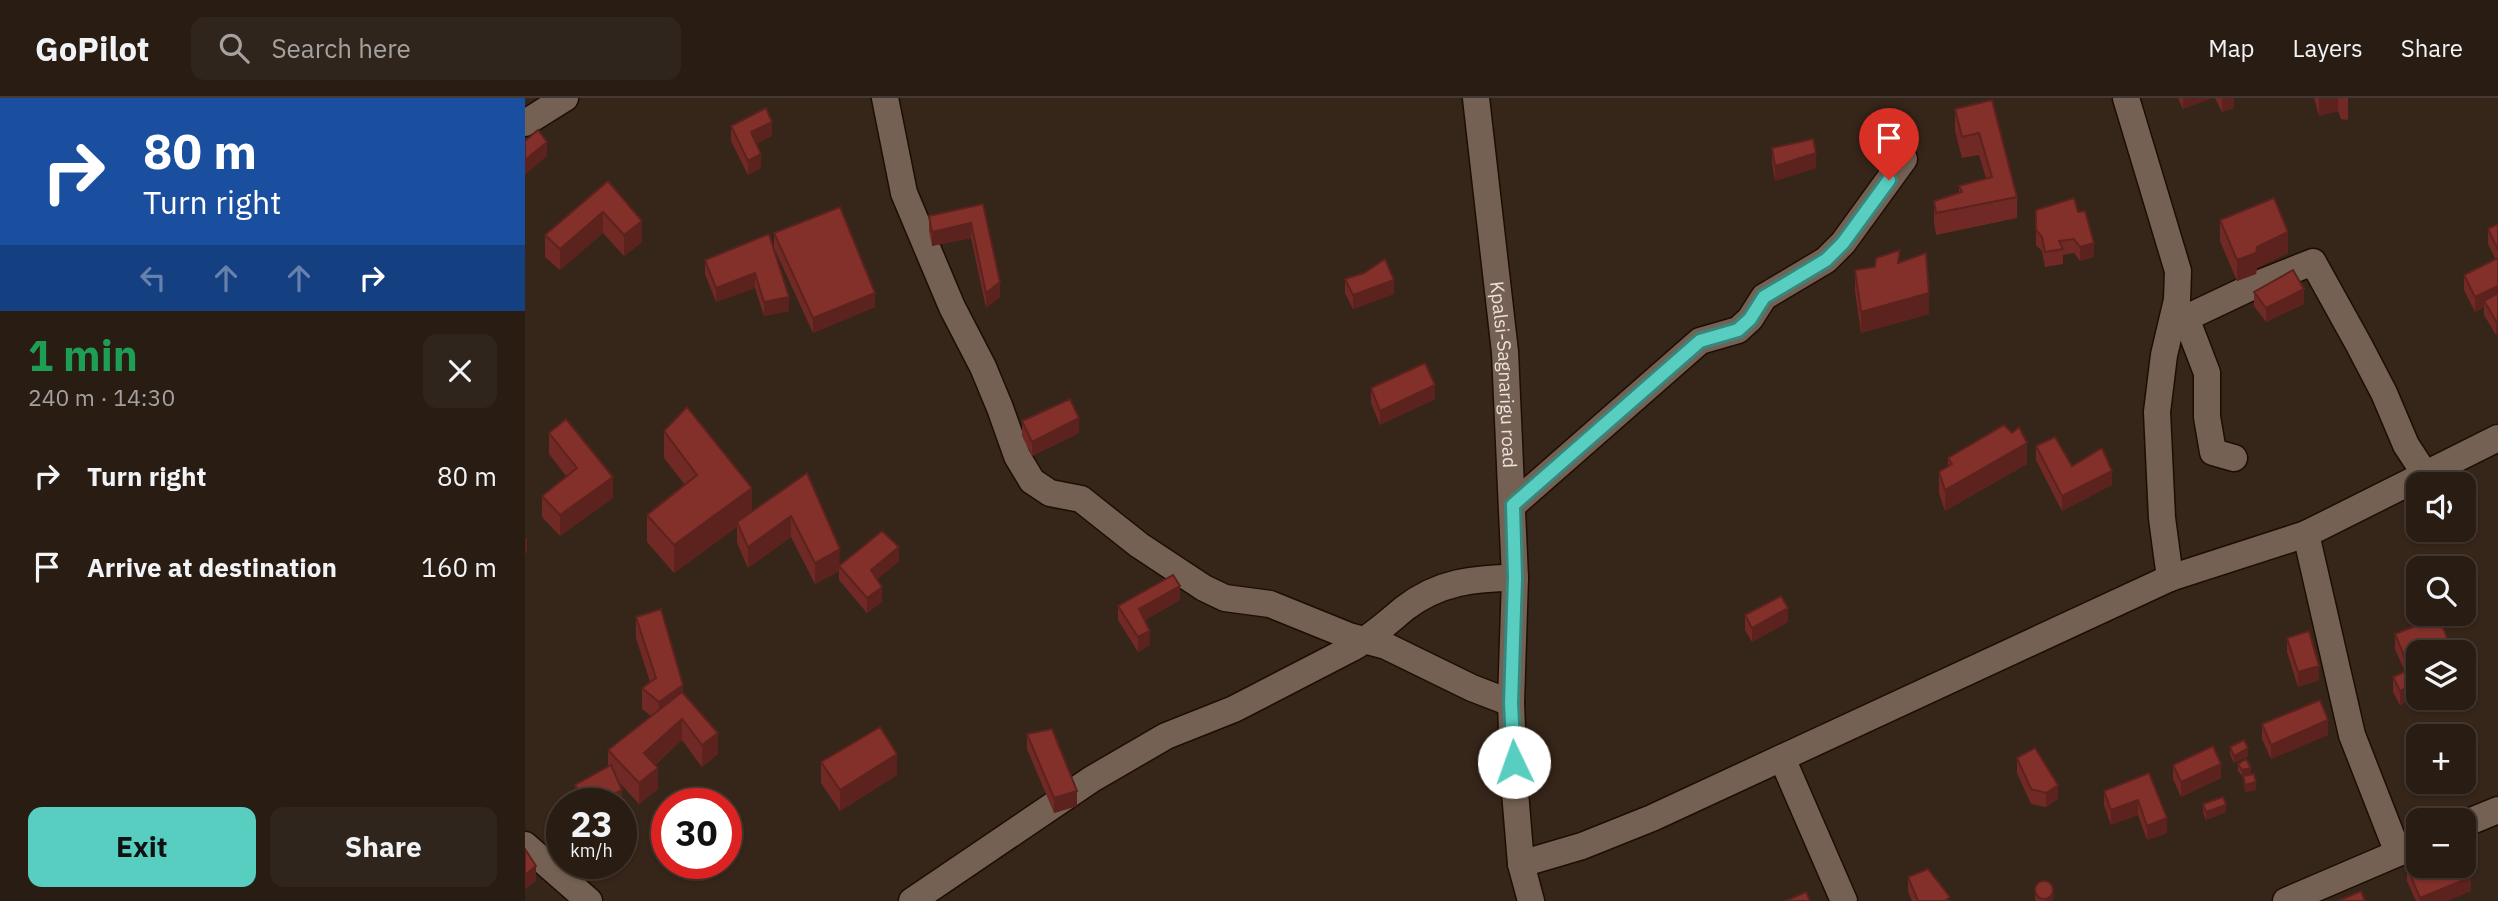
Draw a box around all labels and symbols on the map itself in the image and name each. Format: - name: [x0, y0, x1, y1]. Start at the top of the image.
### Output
- pin: [1859, 108, 1919, 180]
- street label: Kpalsi-Sagnarigu road: [1485, 280, 1522, 468]
- position arrow: [1477, 725, 1551, 799]
- speed limit sign: 30: [651, 788, 742, 879]

